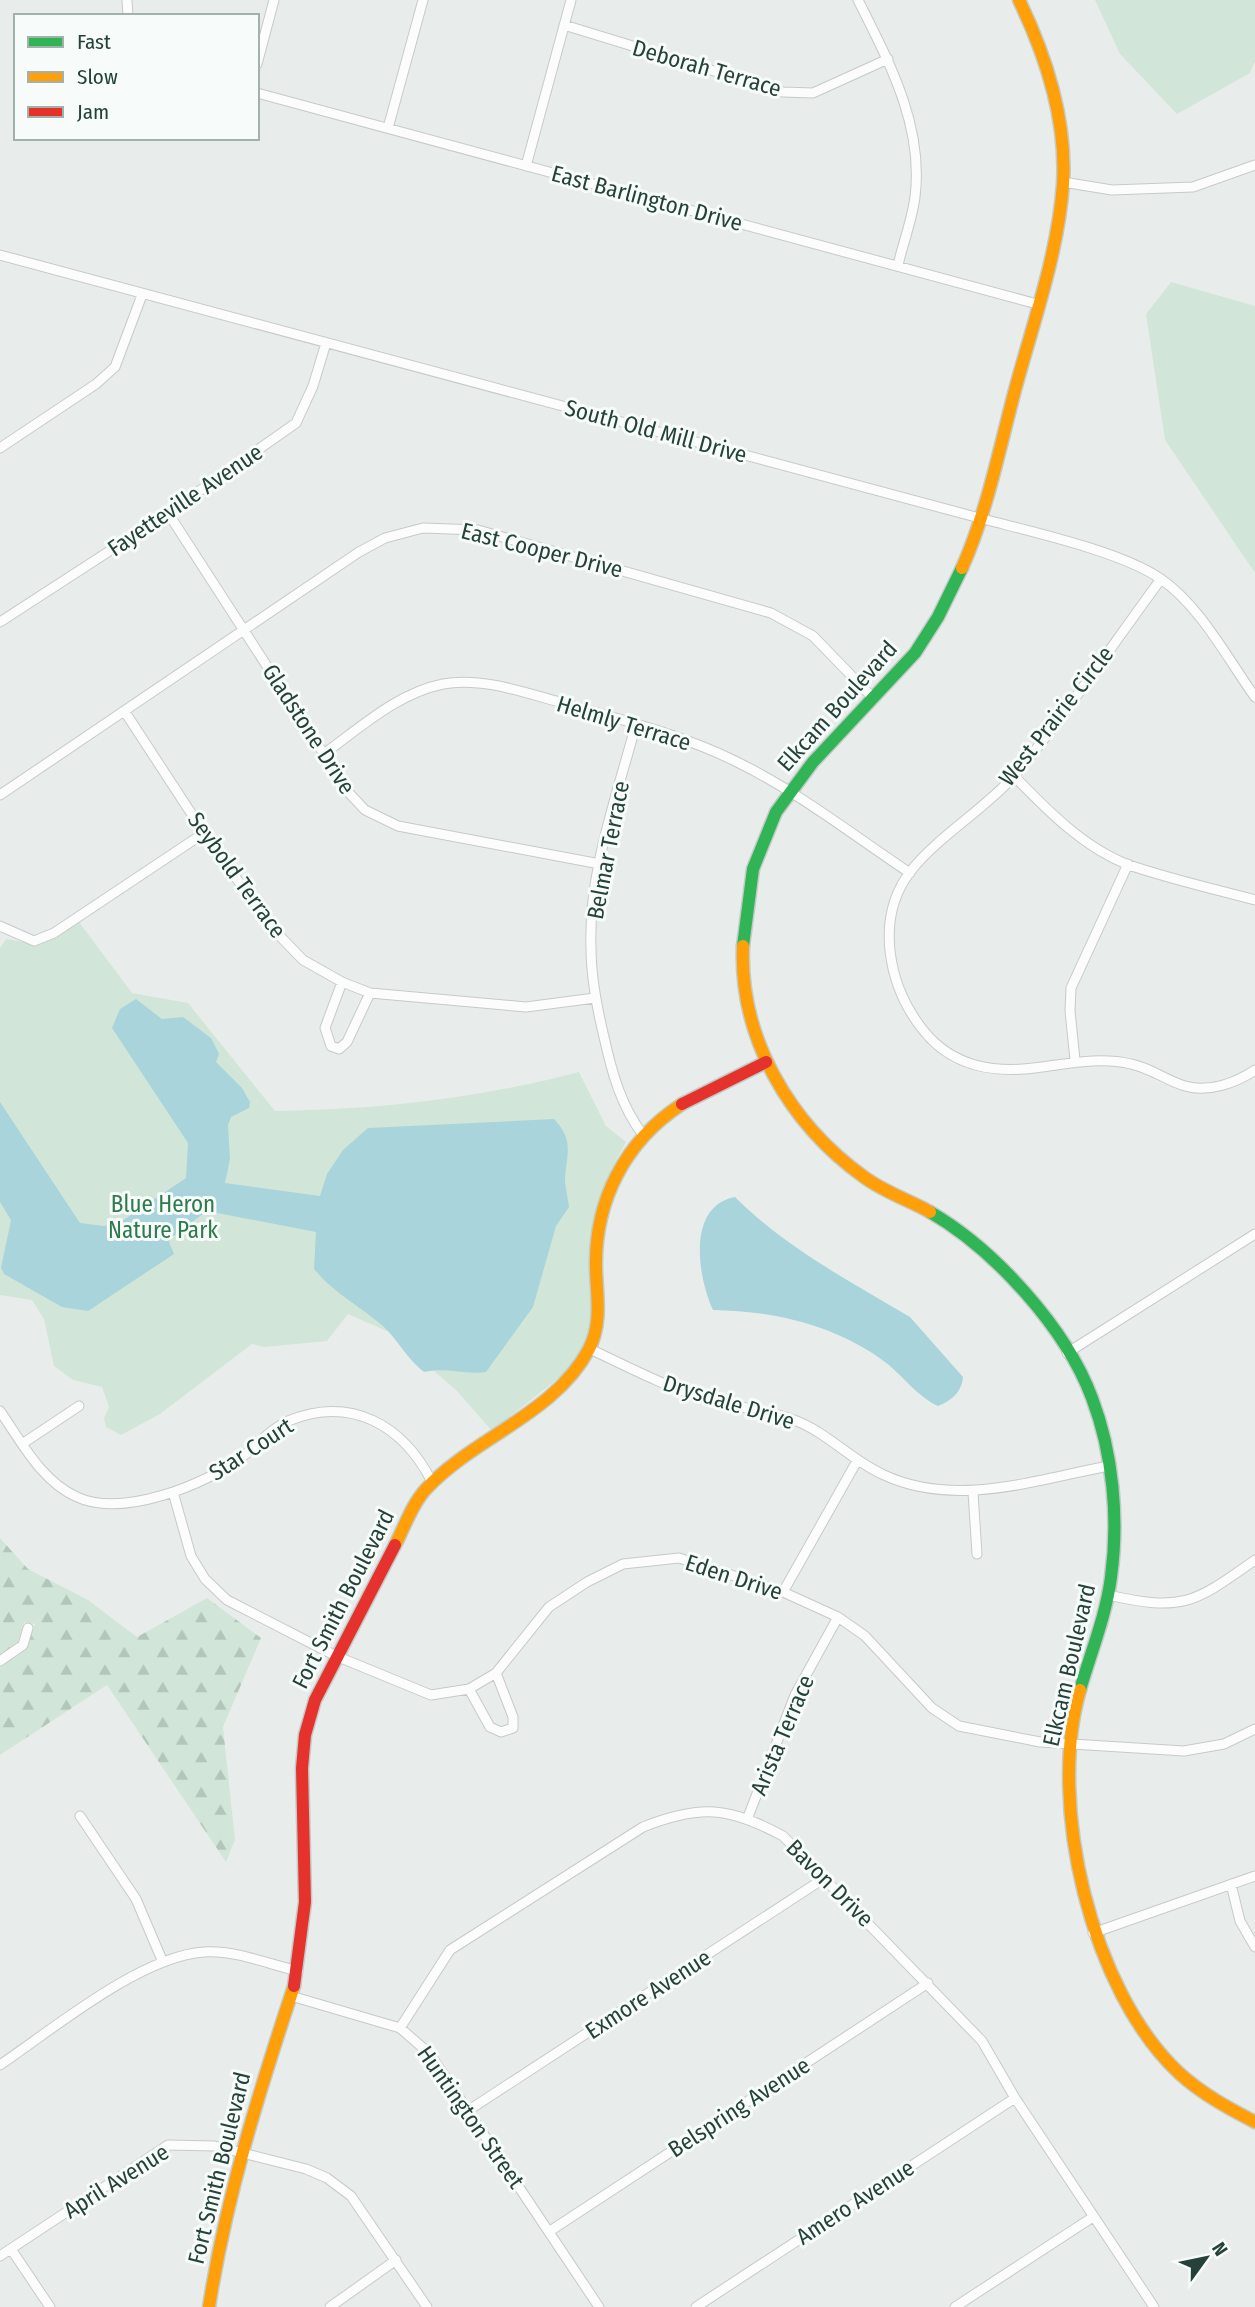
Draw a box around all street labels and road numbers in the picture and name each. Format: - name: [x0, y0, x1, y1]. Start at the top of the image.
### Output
- street label: Deborah Terrace: [629, 33, 785, 103]
- street label: East Barlington Drive: [548, 159, 746, 237]
- street label: South Old Mill Drive: [562, 393, 750, 469]
- street label: Fayetteville Avenue: [102, 438, 268, 562]
- street label: East Cooper Drive: [458, 516, 626, 584]
- street label: Elkcam Boulevard: [771, 635, 903, 777]
- street label: West Prairie Circle: [993, 641, 1119, 791]
- street label: Gladstone Drive: [257, 659, 361, 799]
- street label: Helmly Terrace: [554, 689, 694, 757]
- street label: Belmar Terrace: [581, 778, 635, 922]
- street label: Seybold Terrace: [182, 806, 292, 944]
- street label: Drysdale Drive: [660, 1369, 798, 1435]
- street label: Star Court: [204, 1411, 299, 1486]
- street label: Fort Smith Boulevard: [286, 1505, 400, 1693]
- street label: Eden Drive: [682, 1548, 786, 1606]
- street label: Elkcam Boulevard: [1037, 1581, 1101, 1749]
- street label: Arista Terrace: [744, 1671, 820, 1799]
- street label: Bavon Drive: [781, 1834, 879, 1932]
- street label: Exmore Avenue: [580, 1943, 716, 2045]
- street label: Huntington Street: [411, 2040, 531, 2194]
- street label: Belspring Avenue: [663, 2051, 815, 2163]
- street label: Fort Smith Boulevard: [182, 2069, 256, 2267]
- street label: April Avenue: [58, 2138, 174, 2224]
- street label: Amero Avenue: [791, 2153, 919, 2251]

